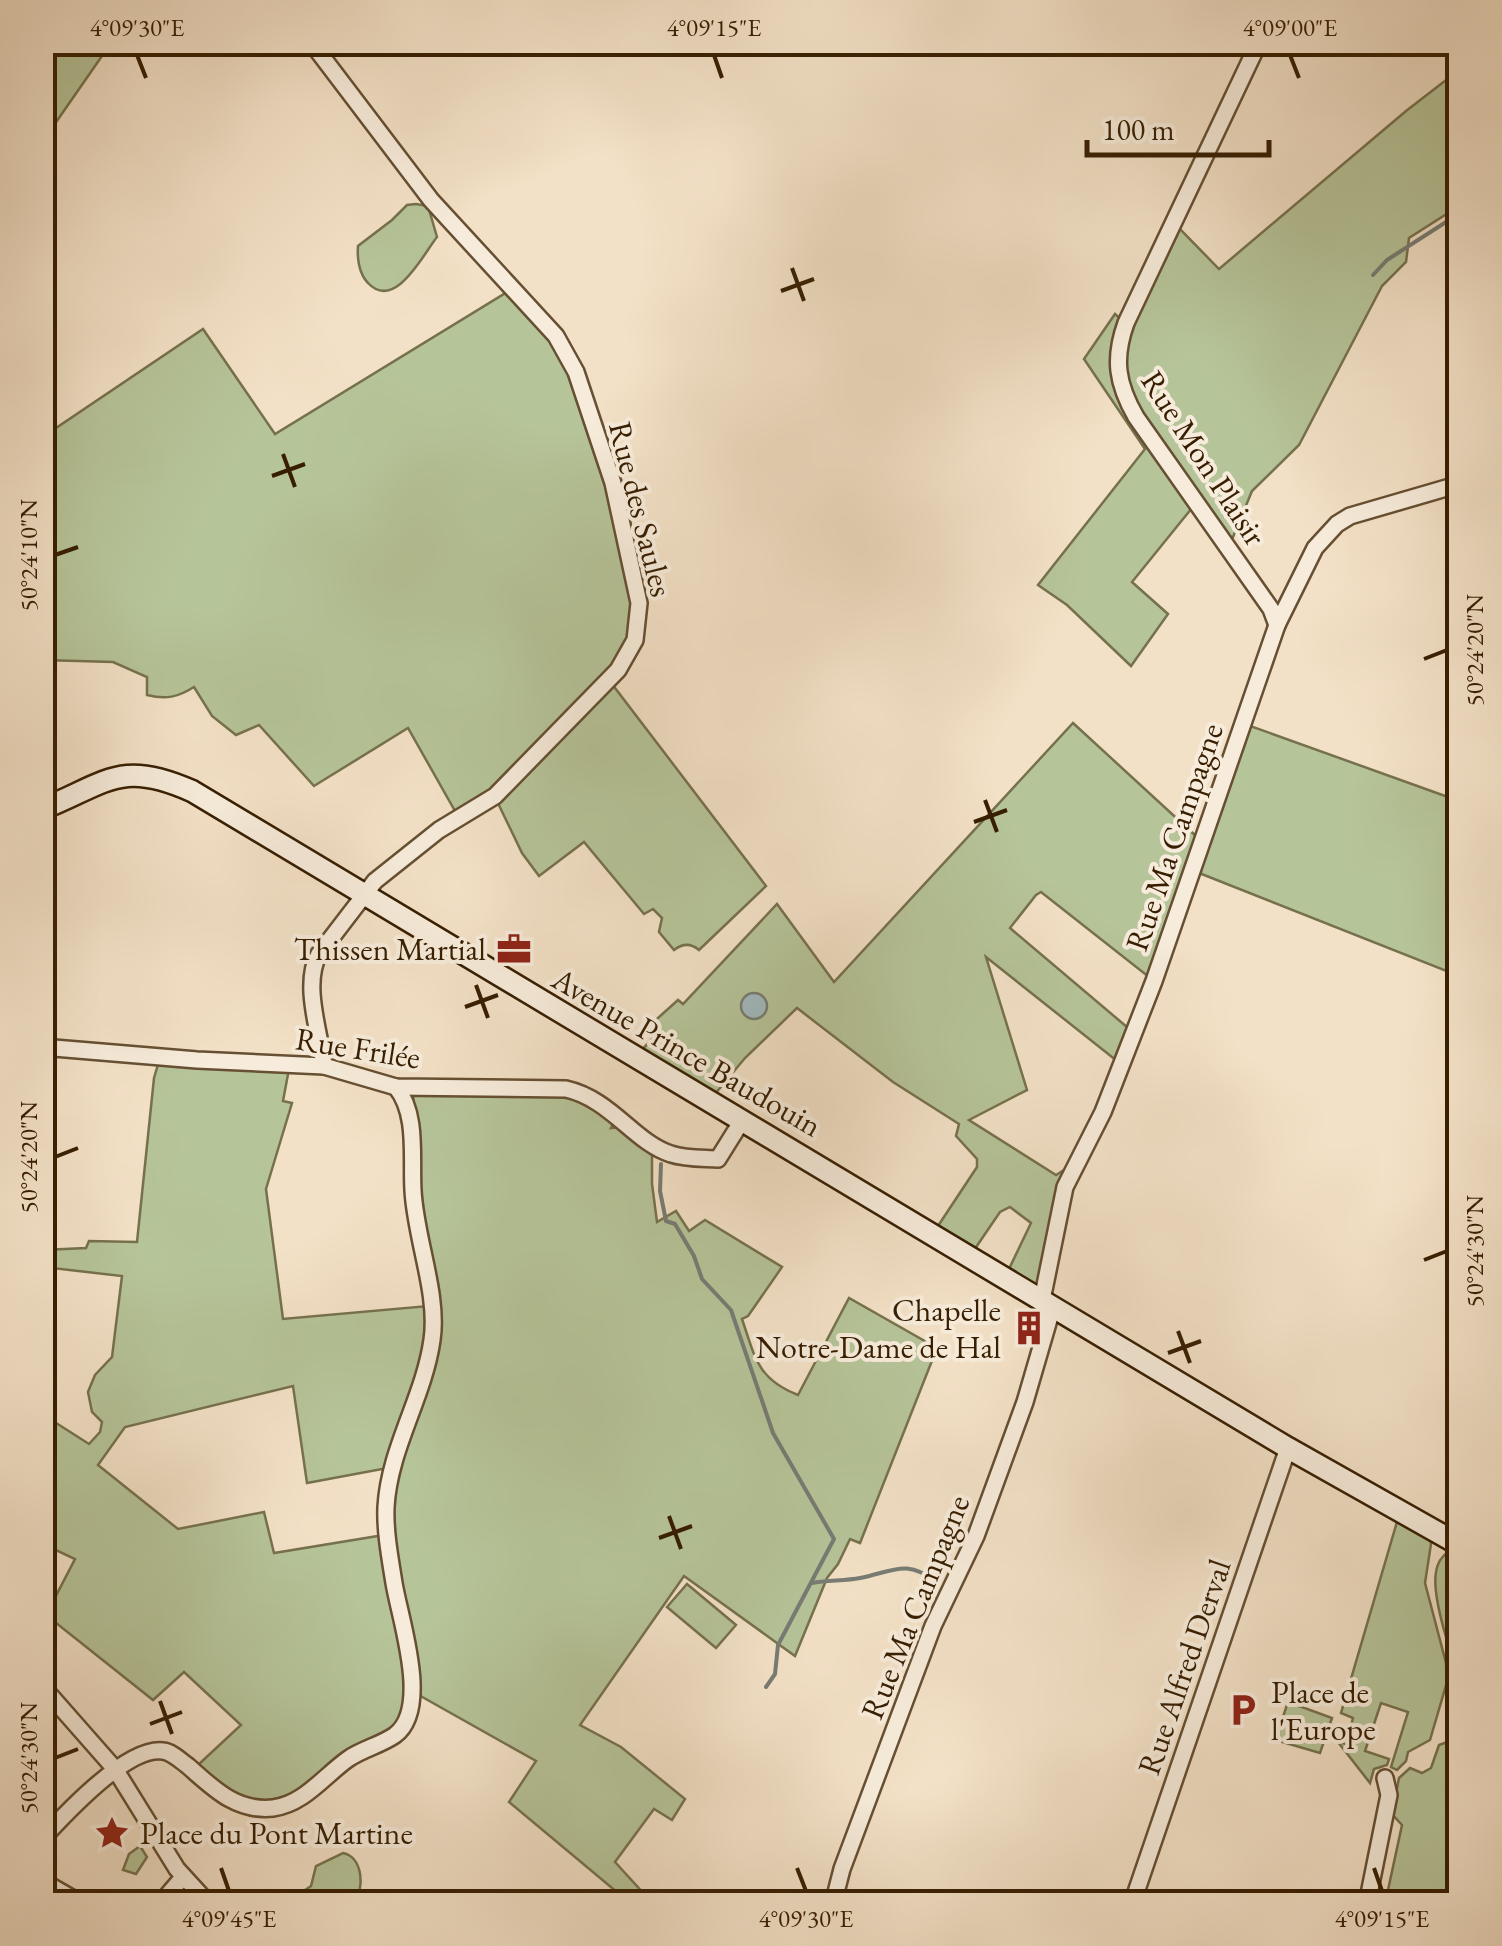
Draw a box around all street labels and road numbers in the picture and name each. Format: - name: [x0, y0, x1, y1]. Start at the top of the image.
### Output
- street label: Rue Mon Plaisir: [1132, 362, 1276, 554]
- street label: Rue des Saules: [599, 417, 683, 601]
- street label: Rue Ma Campagne: [1115, 717, 1233, 957]
- street label: Avenue Prince Baudouin: [544, 957, 830, 1146]
- street label: Rue Frilée: [293, 1017, 423, 1079]
- street label: Rue Ma Campagne: [851, 1489, 979, 1725]
- street label: Rue Alfred Derval: [1127, 1553, 1241, 1780]

